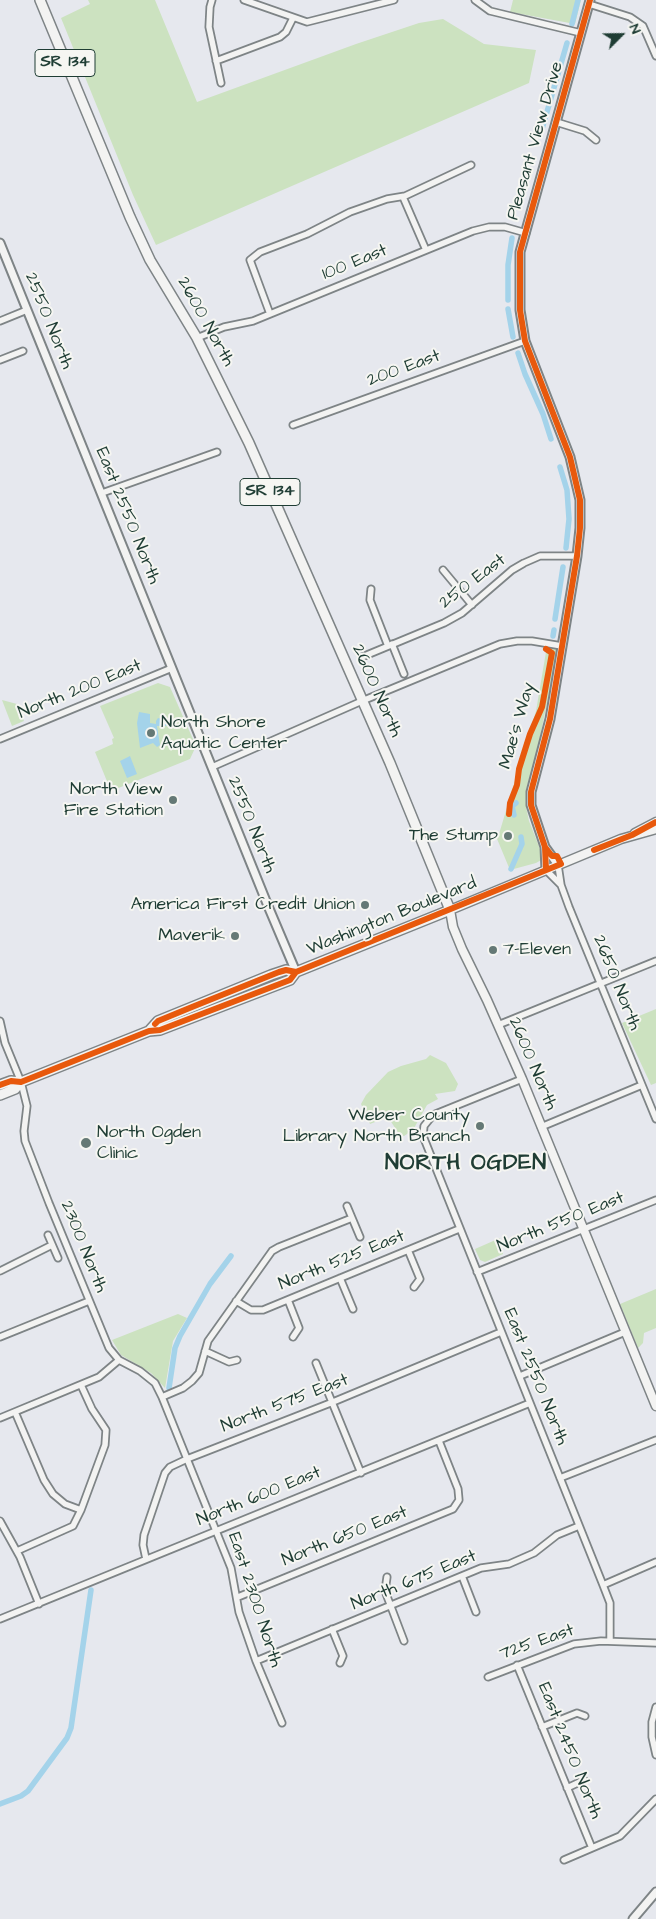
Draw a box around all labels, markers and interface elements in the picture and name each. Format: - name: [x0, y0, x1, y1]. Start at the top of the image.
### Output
- north arrow: [596, 10, 646, 60]
- text: N: [624, 21, 646, 37]
- road number: SR 134: [35, 49, 95, 76]
- street label: Pleasant View Drive: [503, 59, 569, 223]
- street label: 100 East: [319, 240, 391, 286]
- street label: 2550 North: [19, 270, 77, 372]
- street label: 2600 North: [172, 273, 238, 371]
- street label: 200 East: [364, 346, 444, 392]
- street label: East 2550 North: [90, 445, 164, 587]
- road number: SR 134: [240, 478, 300, 506]
- street label: 250 East: [435, 550, 511, 614]
- street label: 2600 North: [346, 641, 406, 741]
- street label: North 200 East: [15, 655, 145, 725]
- street label: Mae's Way: [495, 680, 541, 772]
- place label: North Shore Aquatic Center: [161, 712, 287, 754]
- marker: North Shore Aquatic Center: [145, 727, 157, 739]
- street label: 2550 North: [222, 774, 280, 876]
- place label: North View Fire Station: [64, 779, 163, 822]
- marker: North View Fire Station: [167, 794, 179, 806]
- place label: The Stump: [409, 825, 498, 847]
- marker: The Stump: [502, 830, 514, 842]
- street label: Washington Boulevard: [304, 873, 480, 961]
- place label: America First Credit Union: [131, 894, 355, 916]
- marker: America First Credit Union: [359, 899, 371, 911]
- place label: Maverik: [158, 925, 225, 947]
- marker: Maverik: [229, 930, 241, 942]
- street label: 2650 North: [587, 932, 645, 1034]
- place label: 7-Eleven: [503, 939, 571, 961]
- marker: 7-Eleven: [487, 944, 499, 956]
- street label: 2600 North: [503, 1014, 561, 1114]
- place label: Weber County Library North Branch: [283, 1105, 470, 1148]
- marker: Weber County Library North Branch: [474, 1120, 486, 1132]
- place label: North Ogden Clinic: [97, 1122, 201, 1164]
- marker: North Ogden Clinic: [79, 1136, 93, 1150]
- district label: NORTH OGDEN: [384, 1151, 548, 1177]
- street label: North 550 East: [494, 1188, 628, 1258]
- street label: 2300 North: [55, 1198, 111, 1296]
- street label: North 525 East: [276, 1226, 408, 1296]
- street label: East 2550 North: [498, 1306, 572, 1448]
- street label: North 575 East: [218, 1370, 352, 1438]
- street label: North 600 East: [194, 1462, 324, 1532]
- street label: North 650 East: [279, 1502, 411, 1572]
- street label: East 2300 North: [222, 1530, 286, 1670]
- street label: North 675 East: [348, 1546, 480, 1616]
- street label: 725 East: [497, 1620, 577, 1666]
- street label: East 2450 North: [532, 1680, 606, 1822]

